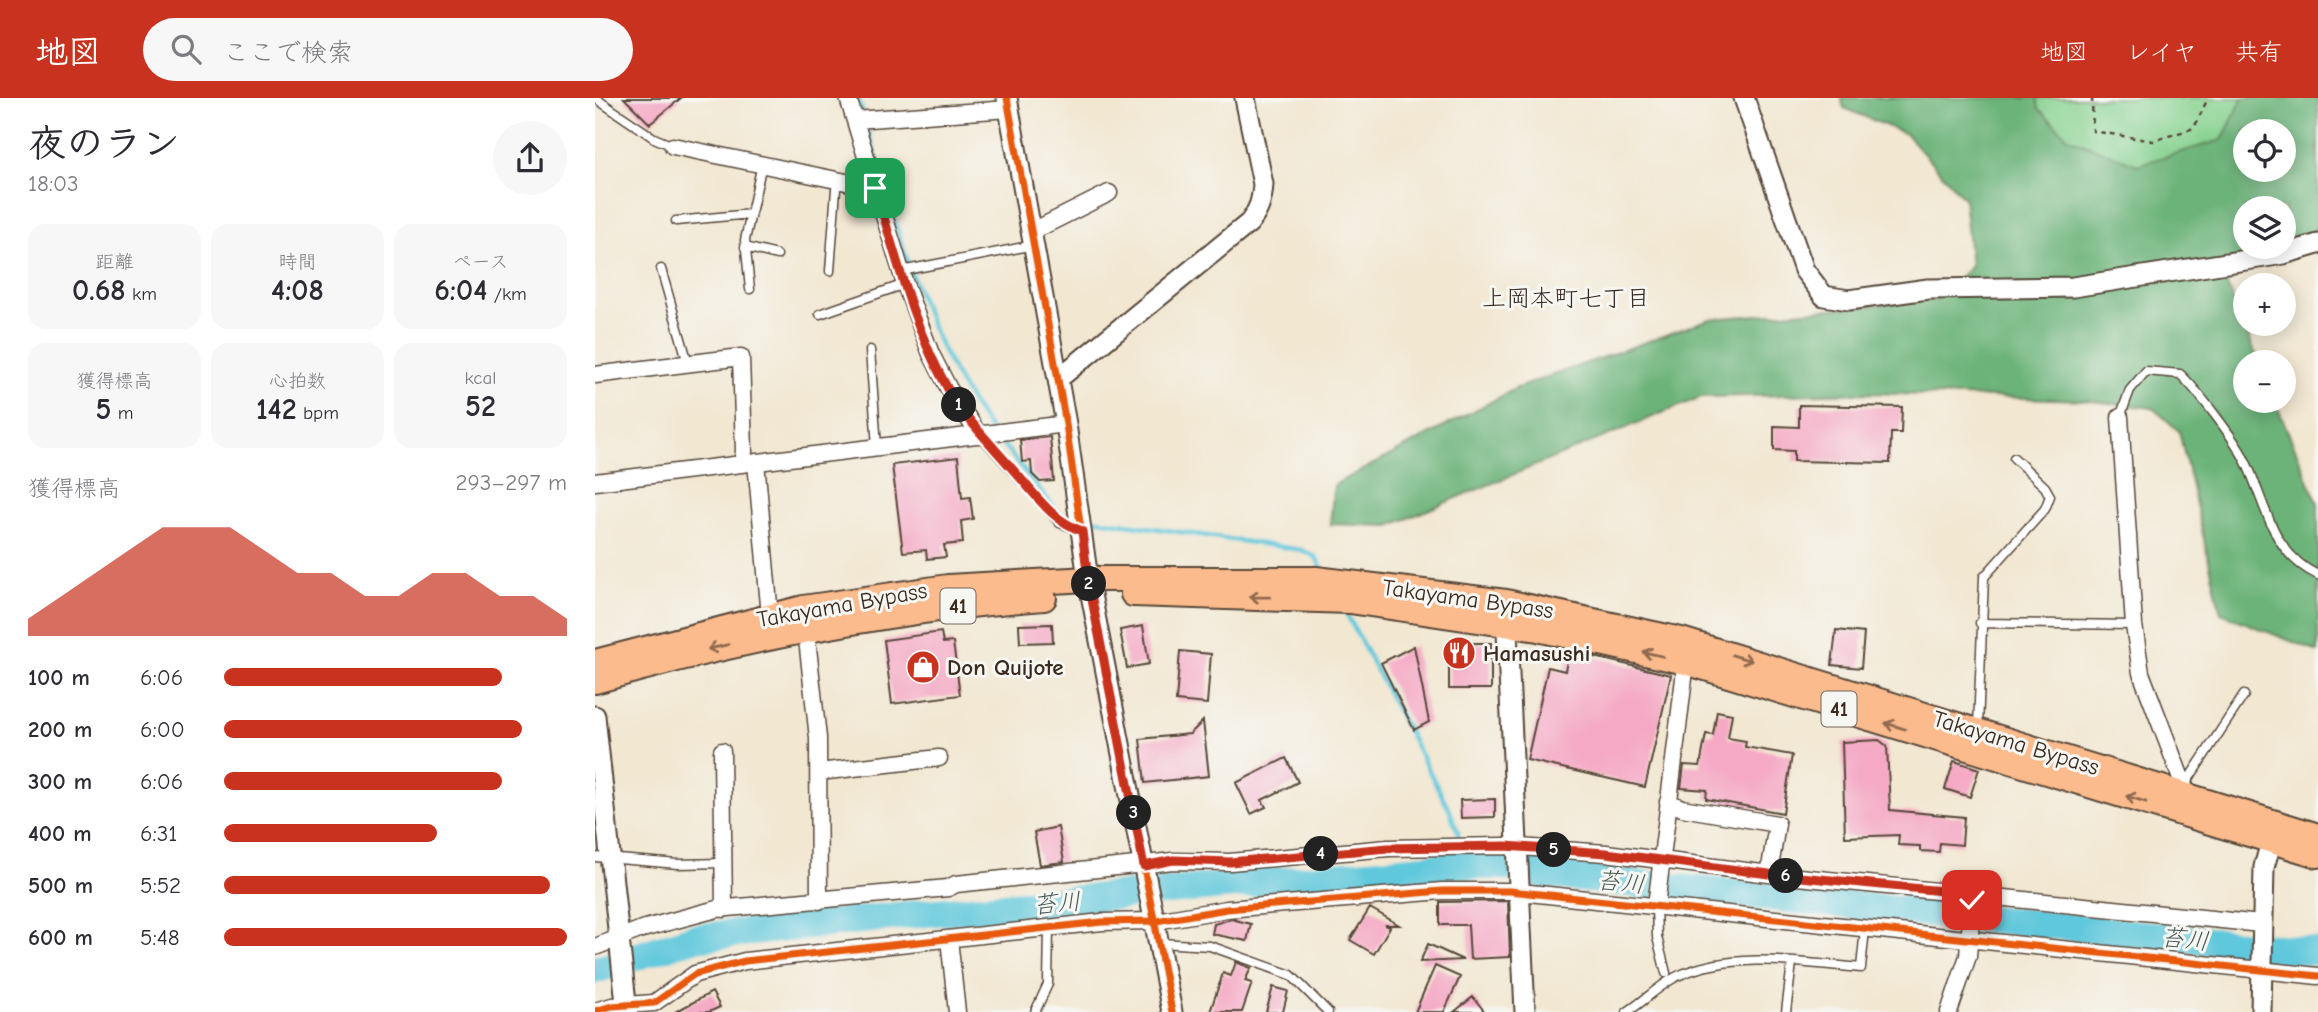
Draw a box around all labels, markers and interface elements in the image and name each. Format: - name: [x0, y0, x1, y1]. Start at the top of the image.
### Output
- search box: [143, 18, 633, 81]
- icon: search: [167, 30, 205, 68]
- text: 地図: [35, 33, 101, 71]
- text: ここで検索: [223, 38, 353, 68]
- text: 地図: [2040, 38, 2088, 66]
- text: レイヤ: [2126, 38, 2197, 66]
- text: 共有: [2235, 38, 2283, 66]
- map controls: [2233, 119, 2296, 413]
- button: locate: [2233, 119, 2296, 182]
- button: share: [493, 121, 567, 195]
- text: 夜のラン: [28, 122, 180, 166]
- pin: [845, 158, 905, 218]
- icon: arrive: [856, 169, 894, 207]
- text: 18:03: [28, 170, 79, 197]
- button: layers: [2233, 196, 2296, 259]
- text: 距離: [95, 251, 134, 273]
- text: 時間: [278, 251, 317, 273]
- text: ペース: [453, 251, 508, 273]
- text: 0.68: [72, 273, 126, 308]
- text: 4:08: [271, 273, 324, 308]
- text: 6:04: [434, 273, 487, 308]
- button: +: [2233, 273, 2296, 336]
- text: km: [126, 283, 157, 305]
- text: /km: [487, 283, 527, 305]
- district label: 上岡本町七丁目: [1482, 284, 1650, 312]
- button: −: [2233, 350, 2296, 413]
- text: kcal: [465, 367, 496, 389]
- text: 獲得標高: [76, 370, 153, 392]
- text: 心拍数: [269, 370, 326, 392]
- pin: 1: [941, 388, 977, 422]
- text: 52: [465, 389, 496, 424]
- text: 5: [96, 392, 111, 427]
- text: 142: [256, 392, 297, 427]
- text: 1: [955, 393, 962, 415]
- text: m: [111, 402, 134, 424]
- text: bpm: [297, 402, 339, 424]
- text: 293–297 m: [455, 469, 567, 496]
- text: 獲得標高: [28, 475, 120, 502]
- pin: 2: [1071, 566, 1107, 602]
- text: 2: [1084, 572, 1093, 594]
- street label: Takayama Bypass: [1381, 574, 1555, 624]
- street label: Takayama Bypass: [755, 577, 929, 633]
- road number: 41: [941, 588, 975, 624]
- one-way arrow: [1248, 591, 1271, 604]
- restaurant icon: Hamasushi: [1440, 634, 1478, 672]
- place label: Hamasushi: [1483, 640, 1590, 667]
- one-way arrow: [707, 641, 730, 654]
- one-way arrow: [1642, 647, 1665, 661]
- shop icon: Don Quijote: [904, 648, 942, 686]
- one-way arrow: [1731, 653, 1753, 666]
- place label: Don Quijote: [947, 654, 1063, 681]
- text: 100 m: [28, 664, 90, 691]
- text: 6:06: [140, 664, 183, 691]
- road number: 41: [1821, 692, 1857, 726]
- street label: Takayama Bypass: [1930, 705, 2102, 781]
- text: 200 m: [28, 716, 92, 743]
- text: 6:00: [140, 716, 185, 743]
- one-way arrow: [1884, 718, 1906, 731]
- text: 300 m: [28, 768, 92, 795]
- text: 6:06: [140, 768, 183, 795]
- one-way arrow: [2125, 792, 2147, 805]
- pin: 3: [1117, 796, 1151, 830]
- text: 3: [1129, 801, 1138, 823]
- text: 400 m: [28, 820, 92, 847]
- text: 6:31: [140, 820, 177, 847]
- pin: 5: [1537, 832, 1571, 868]
- pin: 4: [1303, 836, 1339, 872]
- text: 5: [1548, 838, 1559, 860]
- text: 4: [1316, 842, 1325, 864]
- pin: 6: [1769, 858, 1803, 894]
- text: 6: [1781, 864, 1790, 886]
- water label: 苔川: [1596, 866, 1646, 898]
- pin: [1942, 870, 2002, 930]
- text: 500 m: [28, 872, 93, 899]
- text: 5:52: [140, 872, 181, 899]
- icon: check: [1953, 881, 1991, 919]
- water label: 苔川: [1032, 887, 1082, 919]
- water label: 苔川: [2160, 923, 2210, 955]
- text: 600 m: [28, 924, 93, 951]
- text: 5:48: [140, 924, 180, 951]

